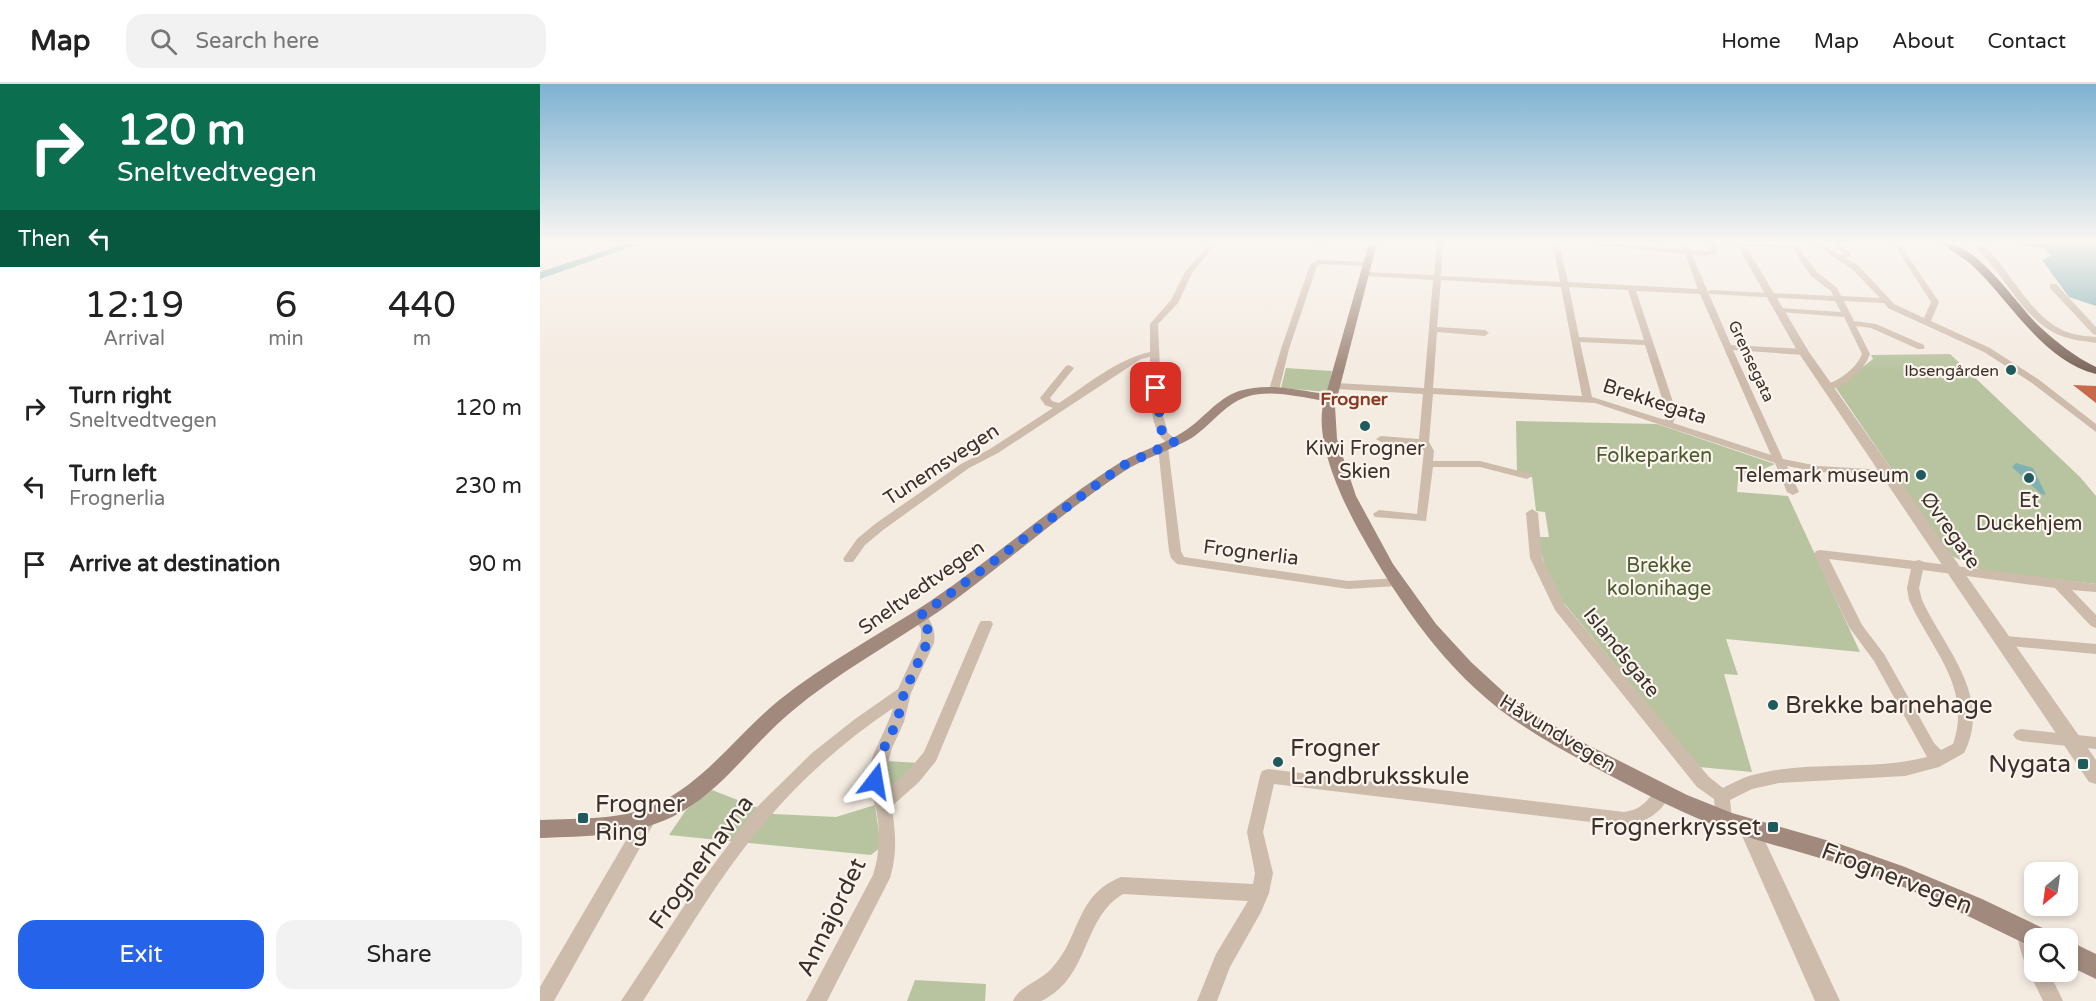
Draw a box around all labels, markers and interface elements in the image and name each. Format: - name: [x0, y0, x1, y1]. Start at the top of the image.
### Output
- search box: [126, 14, 546, 68]
- text: Map: [30, 24, 90, 58]
- icon: search: [147, 25, 180, 58]
- text: Search here: [195, 28, 319, 54]
- text: Home: [1721, 29, 1781, 54]
- text: Map: [1814, 29, 1859, 54]
- text: About: [1892, 29, 1954, 54]
- text: Contact: [1987, 29, 2066, 54]
- text: 120 m: [117, 105, 246, 156]
- icon: right: [18, 108, 96, 186]
- text: Sneltvedtvegen: [117, 156, 317, 189]
- icon: left: [83, 222, 116, 255]
- text: Then: [18, 226, 71, 252]
- text: 12:19: [84, 284, 184, 327]
- text: 6: [275, 284, 297, 327]
- text: 440: [388, 284, 456, 327]
- street label: Grensegata: [1724, 318, 1779, 405]
- text: Arrival: [103, 327, 165, 351]
- text: min: [268, 327, 304, 351]
- text: m: [413, 327, 431, 351]
- place label: Ibsengården: [1904, 361, 1999, 381]
- pin: [1130, 362, 1181, 413]
- marker: Ibsengården: [2004, 363, 2018, 377]
- icon: arrive: [1139, 371, 1172, 404]
- street label: Brekkegata: [1600, 374, 1710, 430]
- text: Turn right: [69, 383, 171, 409]
- district label: Frogner: [1320, 388, 1389, 410]
- icon: right: [18, 392, 51, 425]
- text: 120 m: [455, 395, 522, 421]
- text: Sneltvedtvegen: [69, 409, 217, 433]
- street label: Tunemsvegen: [879, 419, 1004, 511]
- marker: Kiwi Frogner Skien: [1358, 419, 1372, 433]
- place label: Kiwi Frogner Skien: [1305, 437, 1425, 484]
- park label: Folkeparken: [1596, 444, 1712, 468]
- text: Turn left: [69, 461, 157, 487]
- place label: Telemark museum: [1735, 464, 1909, 488]
- marker: Telemark museum: [1914, 468, 1928, 482]
- icon: left: [18, 470, 51, 503]
- marker: Et Duckehjem: [2022, 471, 2036, 485]
- text: 230 m: [455, 473, 522, 499]
- text: Frognerlia: [69, 487, 165, 511]
- street label: Øvregate: [1915, 488, 1985, 573]
- place label: Et Duckehjem: [1976, 489, 2082, 536]
- street label: Frognerlia: [1202, 535, 1300, 571]
- street label: Sneltvedtvegen: [854, 536, 989, 640]
- icon: arrive: [18, 548, 51, 581]
- text: Arrive at destination: [69, 551, 280, 577]
- text: 90 m: [468, 551, 522, 577]
- park label: Brekke kolonihage: [1607, 554, 1711, 601]
- street label: Islandsgate: [1578, 603, 1665, 702]
- street label: Håvundvegen: [1495, 690, 1620, 778]
- place label: Brekke barnehage: [1785, 691, 1993, 720]
- marker: Brekke barnehage: [1766, 698, 1780, 712]
- place label: Frogner Landbruksskule: [1290, 734, 1469, 791]
- position arrow: [843, 749, 907, 813]
- place label: Nygata: [1988, 750, 2071, 779]
- marker: Frogner Landbruksskule: [1271, 755, 1285, 769]
- marker: Nygata: [2076, 757, 2090, 771]
- place label: Frogner Ring: [595, 790, 686, 847]
- street label: Frognerhavna: [643, 790, 760, 935]
- marker: Frogner Ring: [576, 811, 590, 825]
- place label: Frognerkrysset: [1590, 813, 1761, 842]
- marker: Frognerkrysset: [1766, 820, 1780, 834]
- street label: Frognervegen: [1817, 836, 1976, 921]
- street label: Annajordet: [790, 853, 873, 981]
- north arrow: [2024, 862, 2078, 916]
- map controls: [2024, 862, 2078, 982]
- button: Exit: [18, 920, 264, 989]
- button: Share: [276, 920, 522, 989]
- button: search: [2024, 928, 2078, 982]

